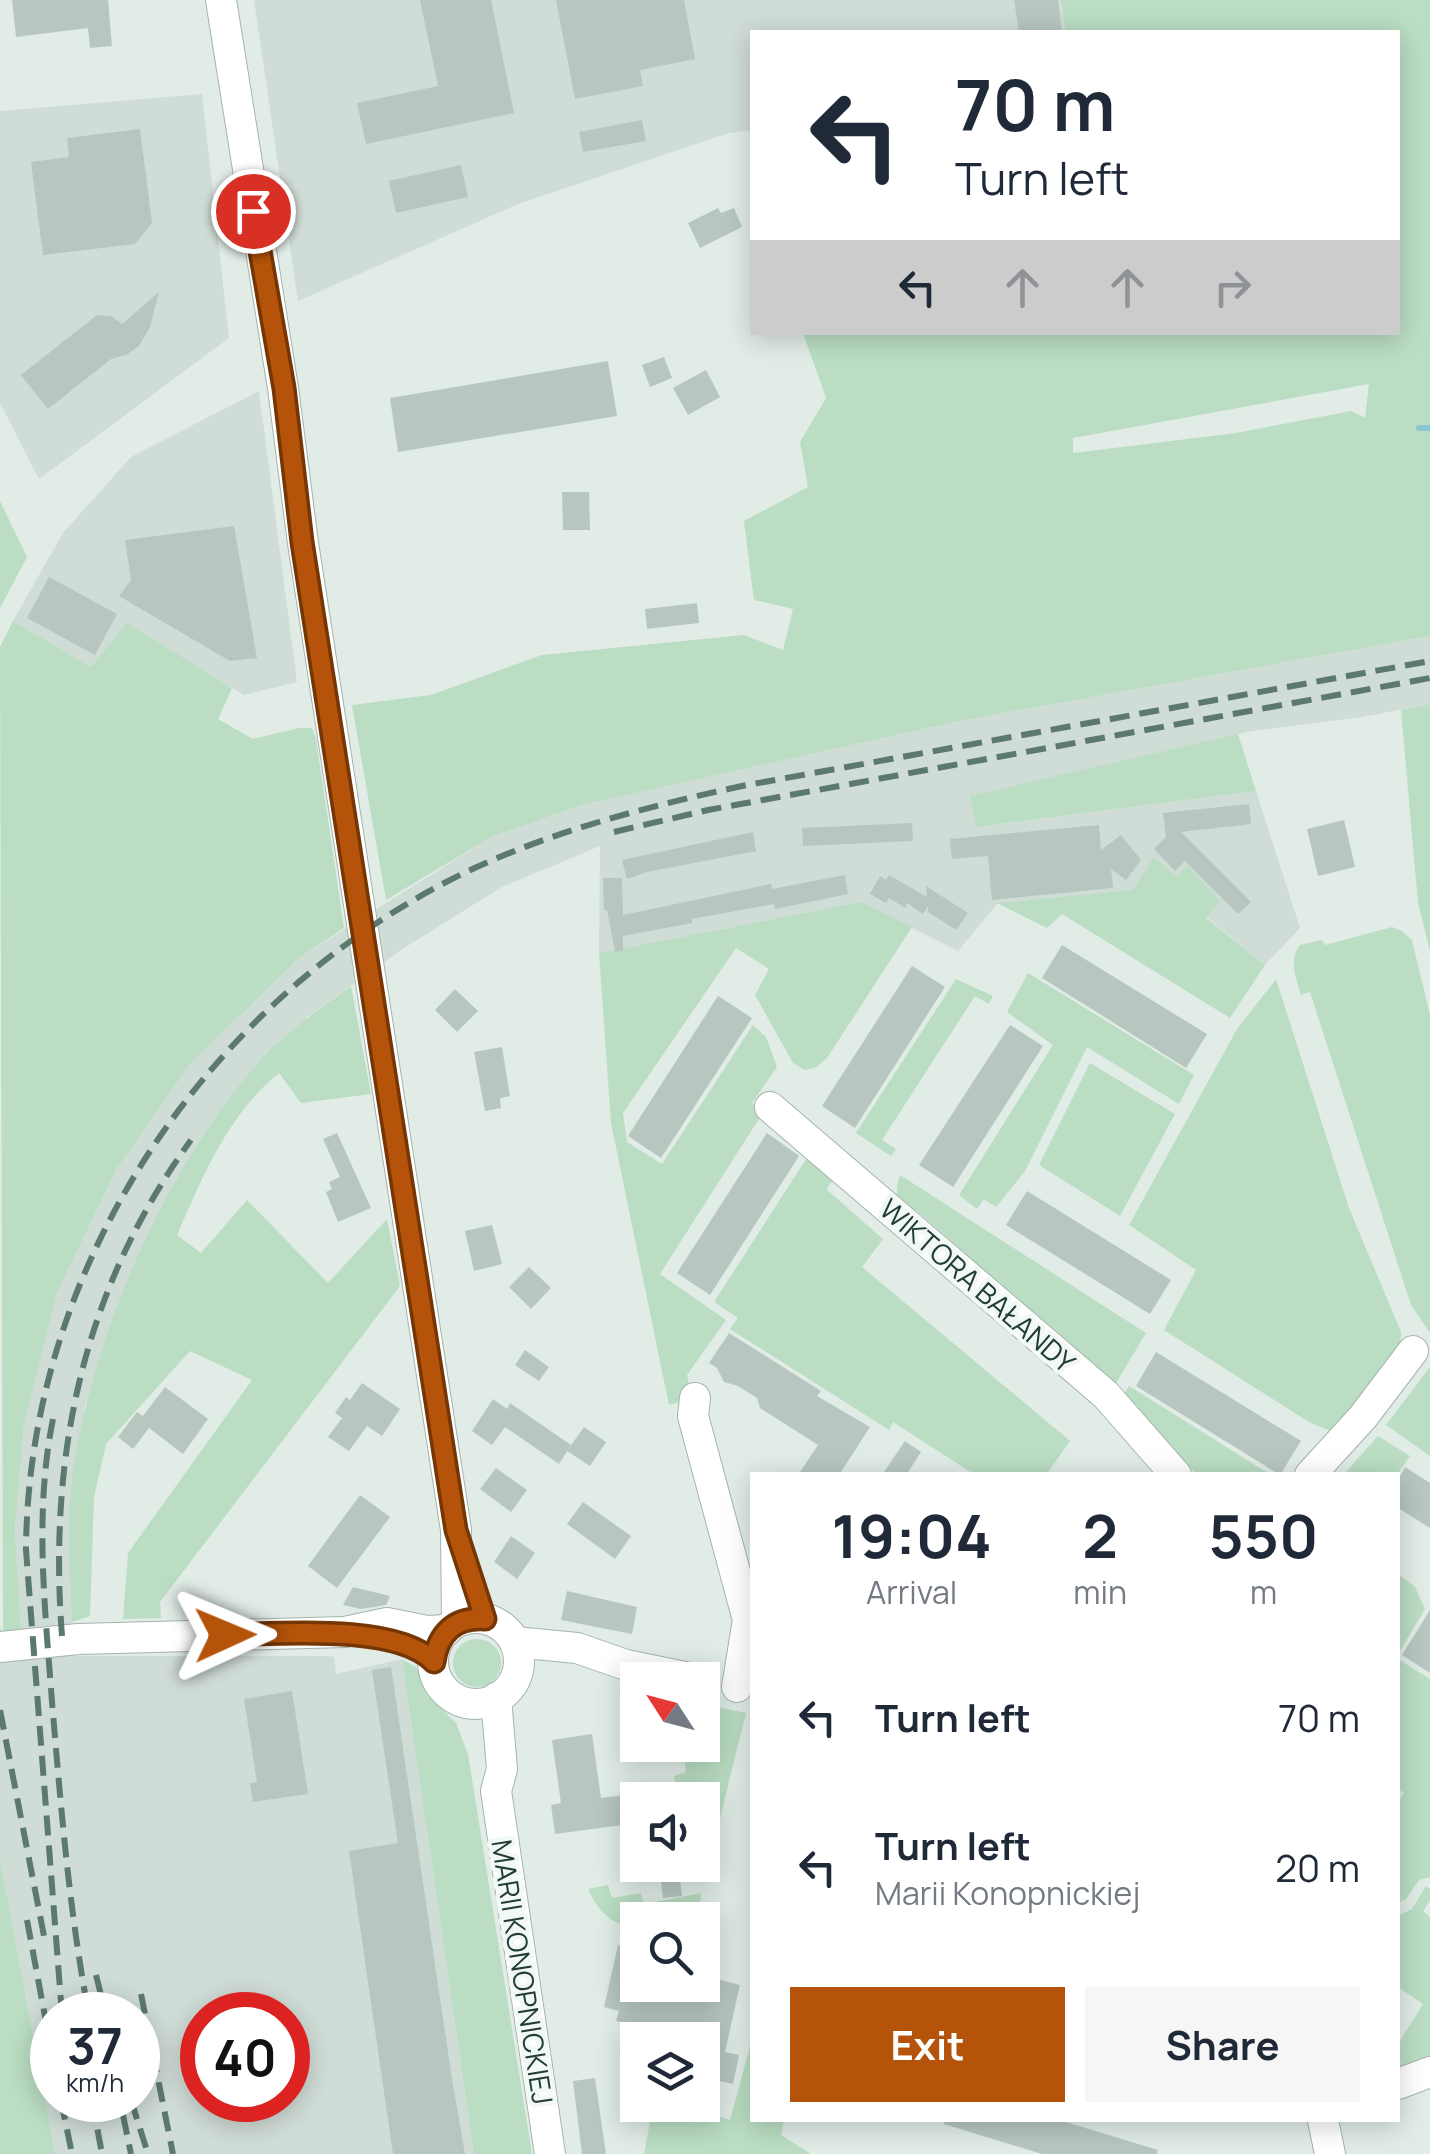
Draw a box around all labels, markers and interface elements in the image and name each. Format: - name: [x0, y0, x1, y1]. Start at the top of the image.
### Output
- text: 70 m: [955, 56, 1115, 152]
- icon: left: [790, 70, 920, 200]
- text: Turn left: [955, 147, 1129, 209]
- pin: [211, 169, 296, 254]
- icon: arrive: [226, 184, 281, 239]
- icon: left: [890, 260, 945, 315]
- icon: ahead: [995, 260, 1050, 315]
- icon: ahead: [1100, 260, 1155, 315]
- icon: right: [1205, 260, 1260, 315]
- street label: WIKTORA BAŁANDY: [872, 1190, 1084, 1381]
- text: 19:04: [832, 1494, 992, 1576]
- text: 2: [1082, 1494, 1118, 1576]
- text: 550: [1209, 1494, 1318, 1576]
- text: Arrival: [866, 1570, 957, 1614]
- text: min: [1073, 1570, 1127, 1614]
- text: m: [1250, 1570, 1277, 1614]
- position arrow: [173, 1583, 277, 1687]
- north arrow: [620, 1662, 720, 1762]
- map controls: [620, 1662, 720, 2122]
- icon: left: [790, 1690, 845, 1745]
- text: Turn left: [875, 1691, 1031, 1743]
- text: 70 m: [1278, 1691, 1360, 1743]
- button: sound: [620, 1782, 720, 1882]
- text: Turn left: [875, 1819, 1031, 1871]
- street label: MARII KONOPNICKIEJ: [483, 1837, 563, 2107]
- icon: left: [790, 1840, 845, 1895]
- text: 20 m: [1275, 1841, 1360, 1893]
- text: Marii Konopnickiej: [875, 1871, 1140, 1915]
- button: search: [620, 1902, 720, 2002]
- button: Exit: [790, 1987, 1065, 2102]
- button: Share: [1085, 1987, 1360, 2102]
- speed limit sign: 40: [180, 1992, 310, 2122]
- text: 37: [67, 2011, 123, 2079]
- button: layers: [620, 2022, 720, 2122]
- text: km/h: [66, 2065, 124, 2100]

